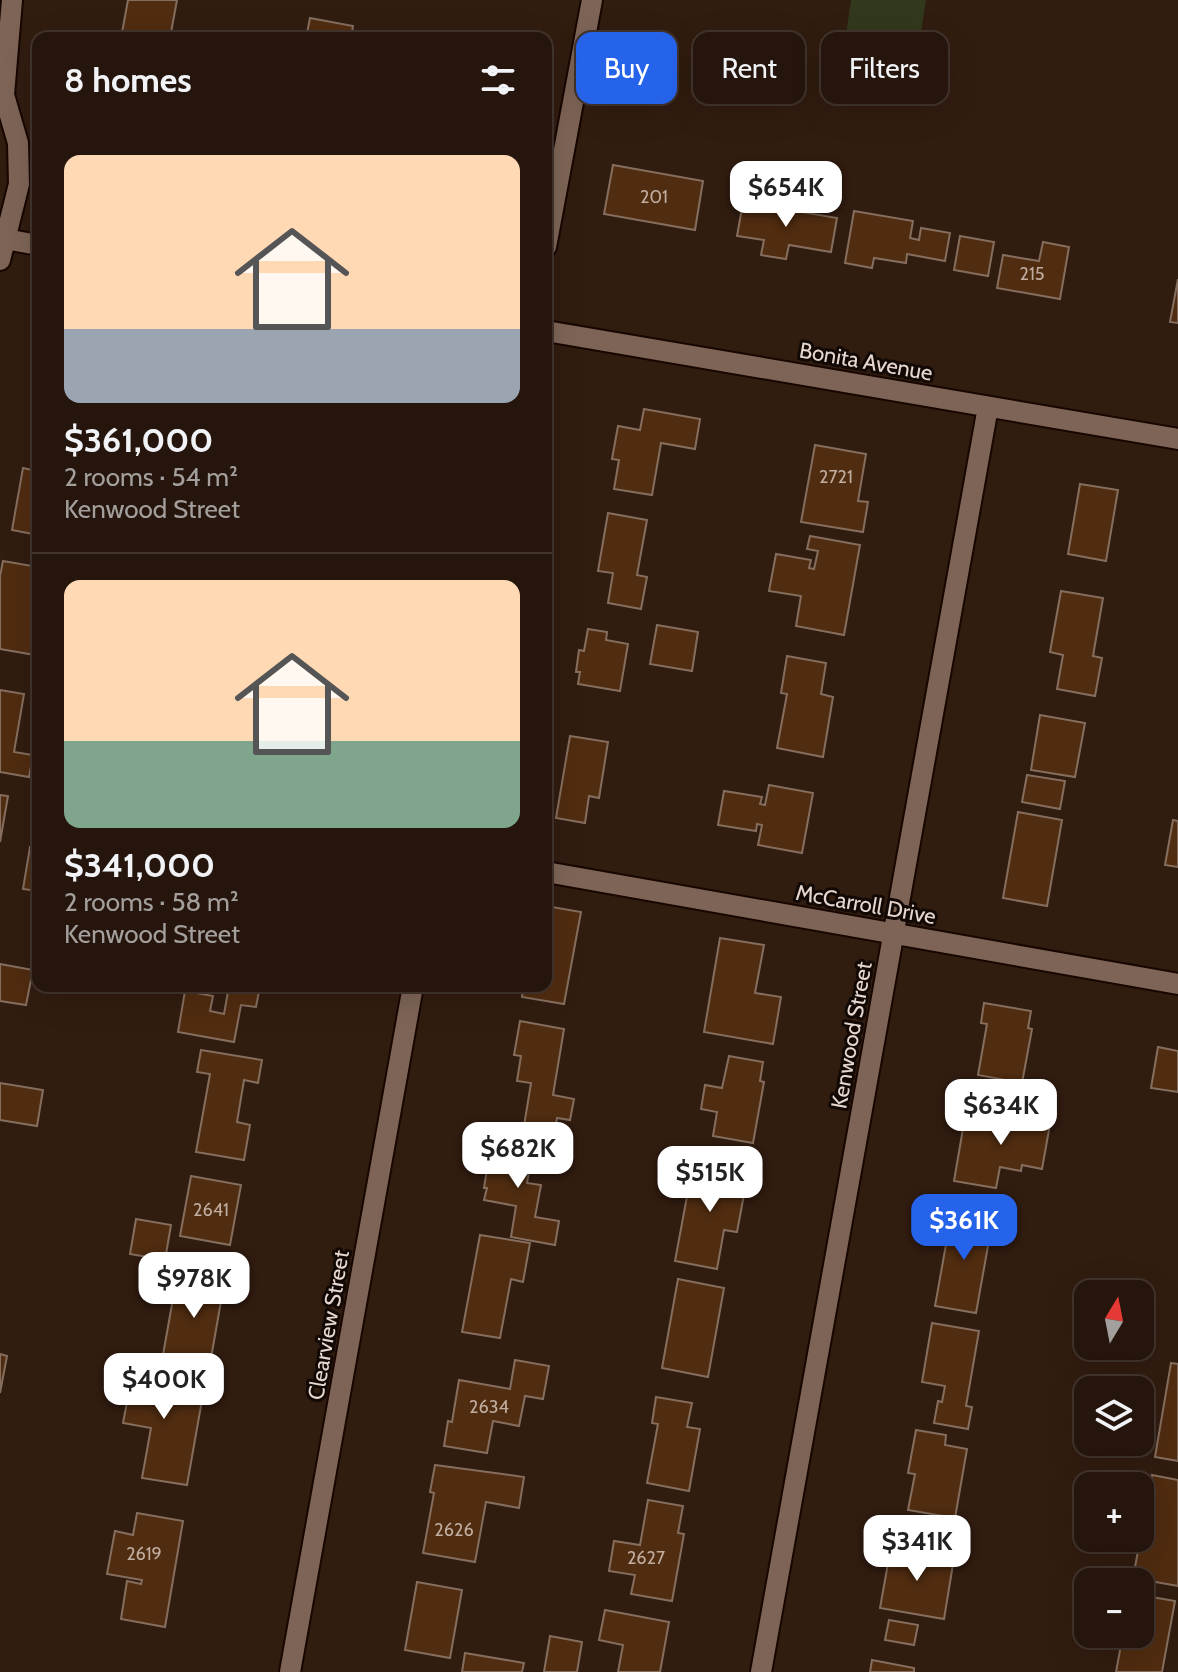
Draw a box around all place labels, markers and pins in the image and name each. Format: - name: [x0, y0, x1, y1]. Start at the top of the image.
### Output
- pin: $654K: [730, 161, 842, 229]
- pin: $634K: [945, 1079, 1057, 1147]
- pin: $682K: [462, 1122, 574, 1190]
- pin: $515K: [654, 1146, 766, 1214]
- pin: $361K: [908, 1194, 1020, 1262]
- pin: $978K: [138, 1252, 250, 1320]
- pin: $400K: [108, 1353, 220, 1421]
- pin: $341K: [861, 1515, 973, 1583]

